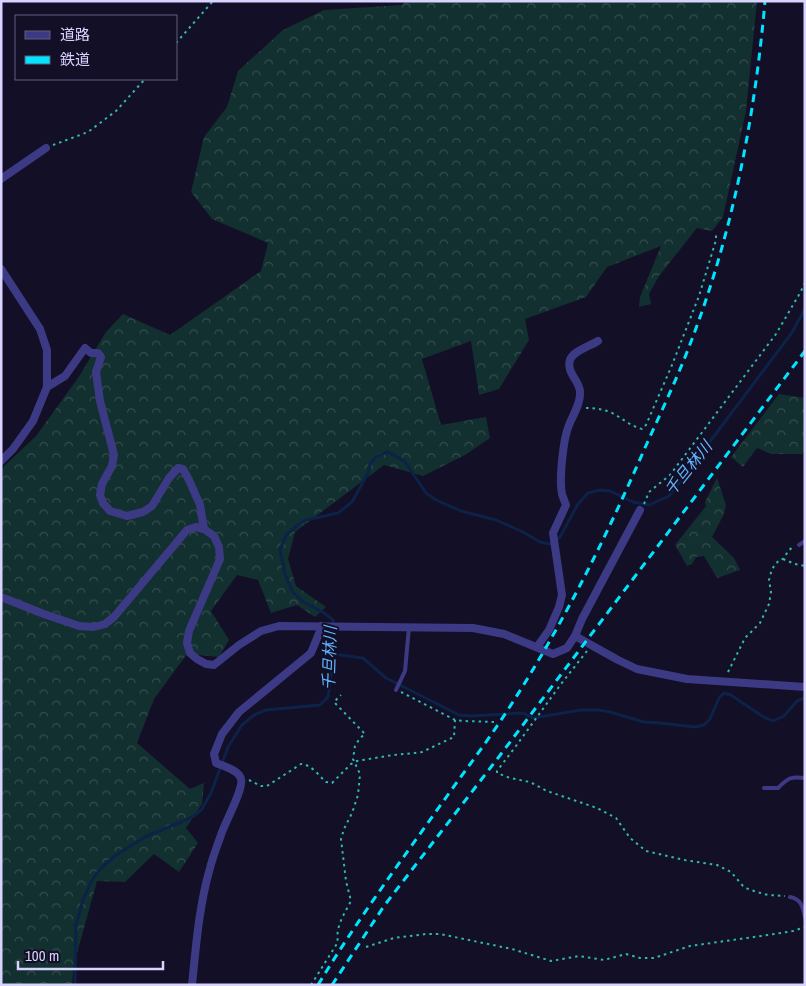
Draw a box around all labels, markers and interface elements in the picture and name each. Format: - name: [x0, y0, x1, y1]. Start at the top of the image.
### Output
- legend: [15, 15, 178, 80]
- text: 道路: [60, 24, 90, 45]
- text: 鉄道: [60, 49, 90, 70]
- water label: 千旦林川: [659, 435, 718, 500]
- water label: 千旦林川: [317, 624, 341, 690]
- scale bar: [18, 938, 162, 970]
- text: 100 m: [25, 945, 59, 966]

